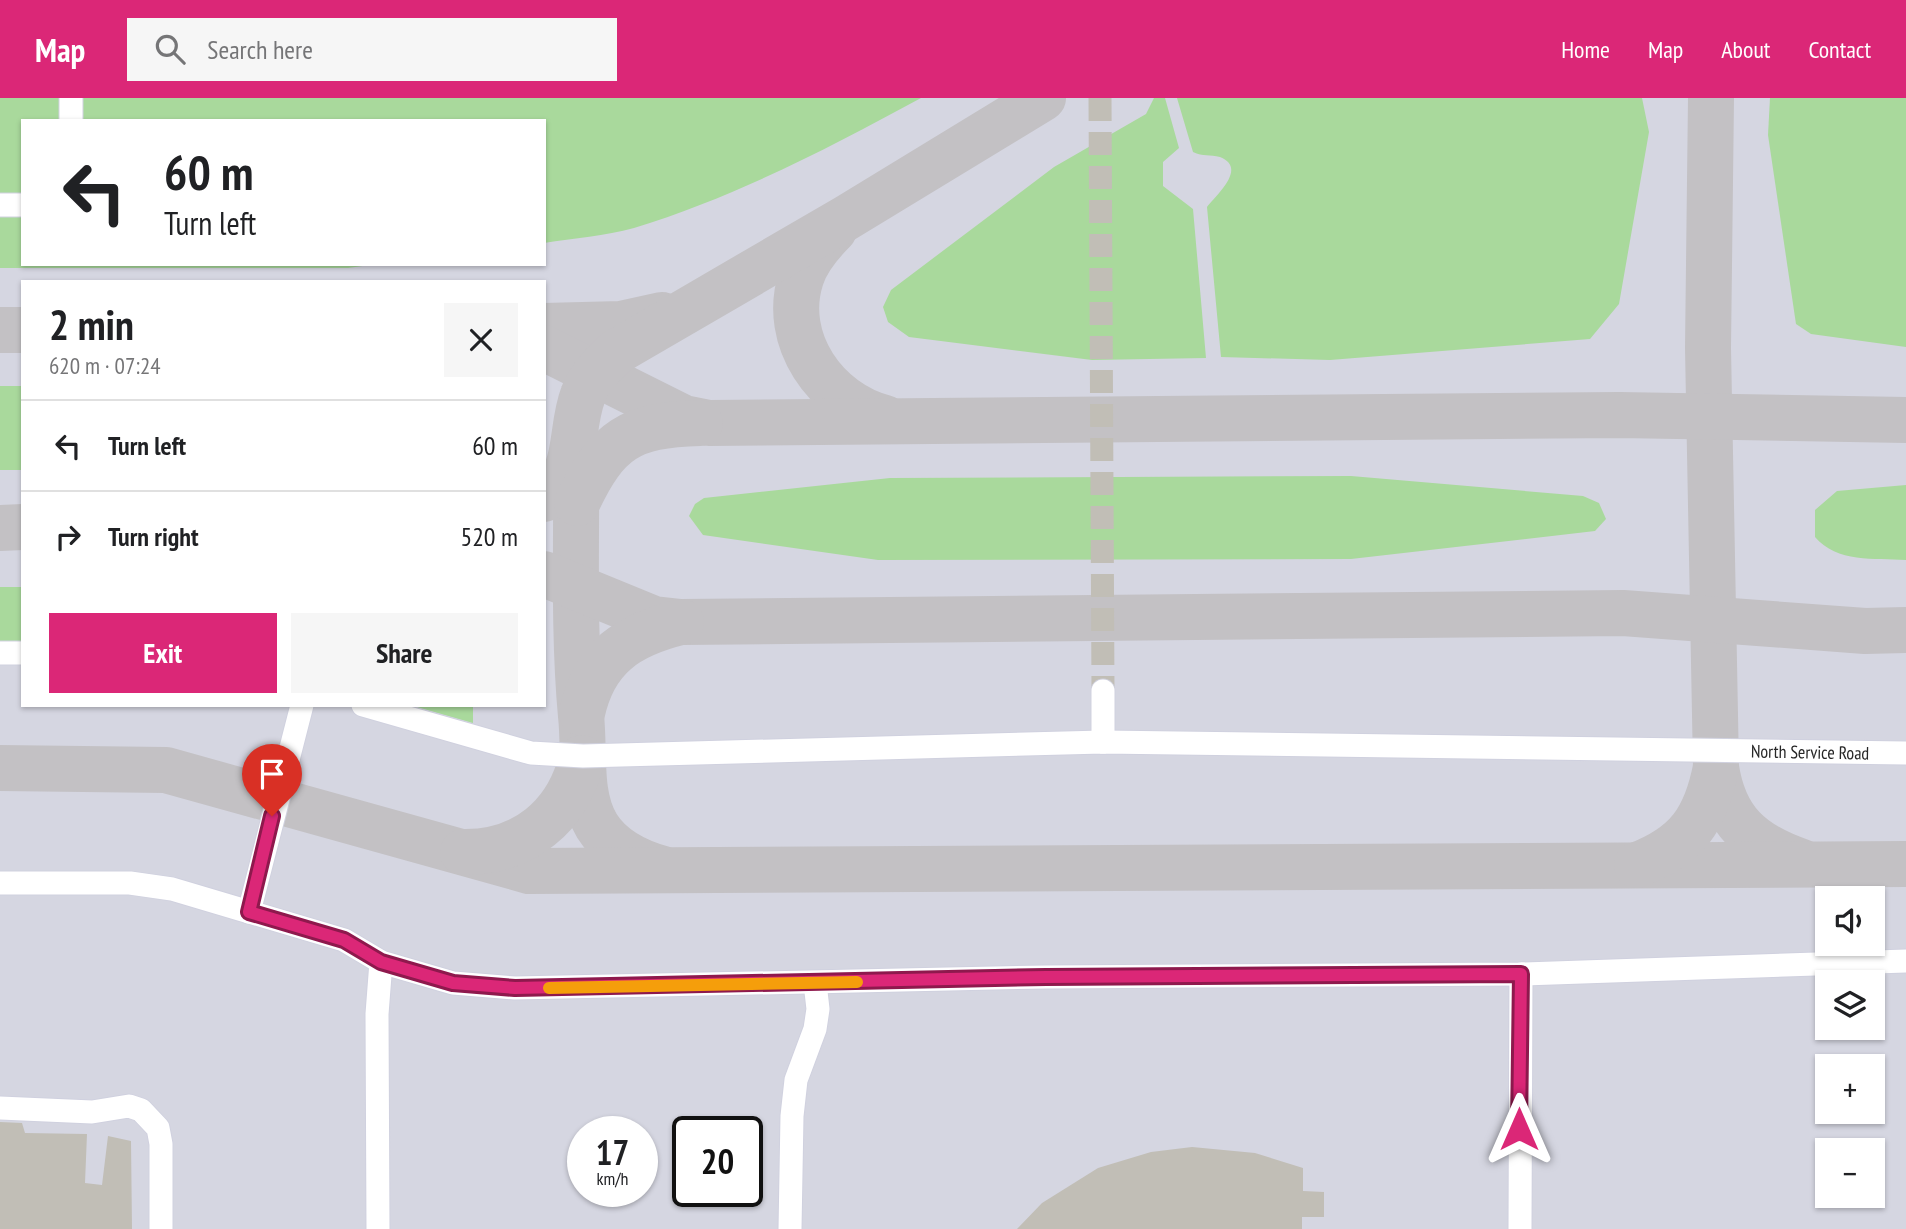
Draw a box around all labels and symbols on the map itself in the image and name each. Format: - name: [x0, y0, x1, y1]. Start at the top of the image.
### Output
- street label: North Service Road: [1751, 739, 1869, 765]
- pin: [242, 744, 302, 816]
- position arrow: [1482, 1092, 1556, 1166]
- speed limit sign: 20: [672, 1116, 763, 1207]

